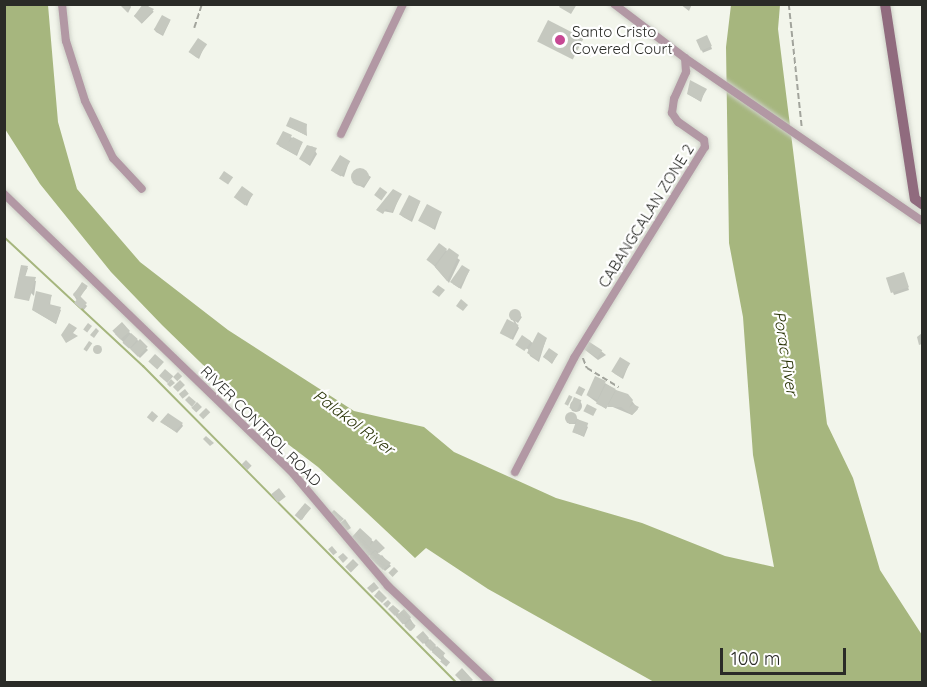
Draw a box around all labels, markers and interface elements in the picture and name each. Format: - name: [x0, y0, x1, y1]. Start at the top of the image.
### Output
- place label: Santo Cristo Covered Court: [572, 22, 672, 57]
- marker: Santo Cristo Covered Court: [553, 33, 567, 47]
- street label: CABANGCALAN ZONE 2: [595, 141, 697, 291]
- water label: Porac River: [770, 309, 802, 397]
- street label: RIVER CONTROL ROAD: [197, 362, 325, 490]
- water label: Palakol River: [310, 385, 398, 459]
- scale bar: [723, 636, 849, 674]
- text: 100 m: [731, 647, 780, 670]

